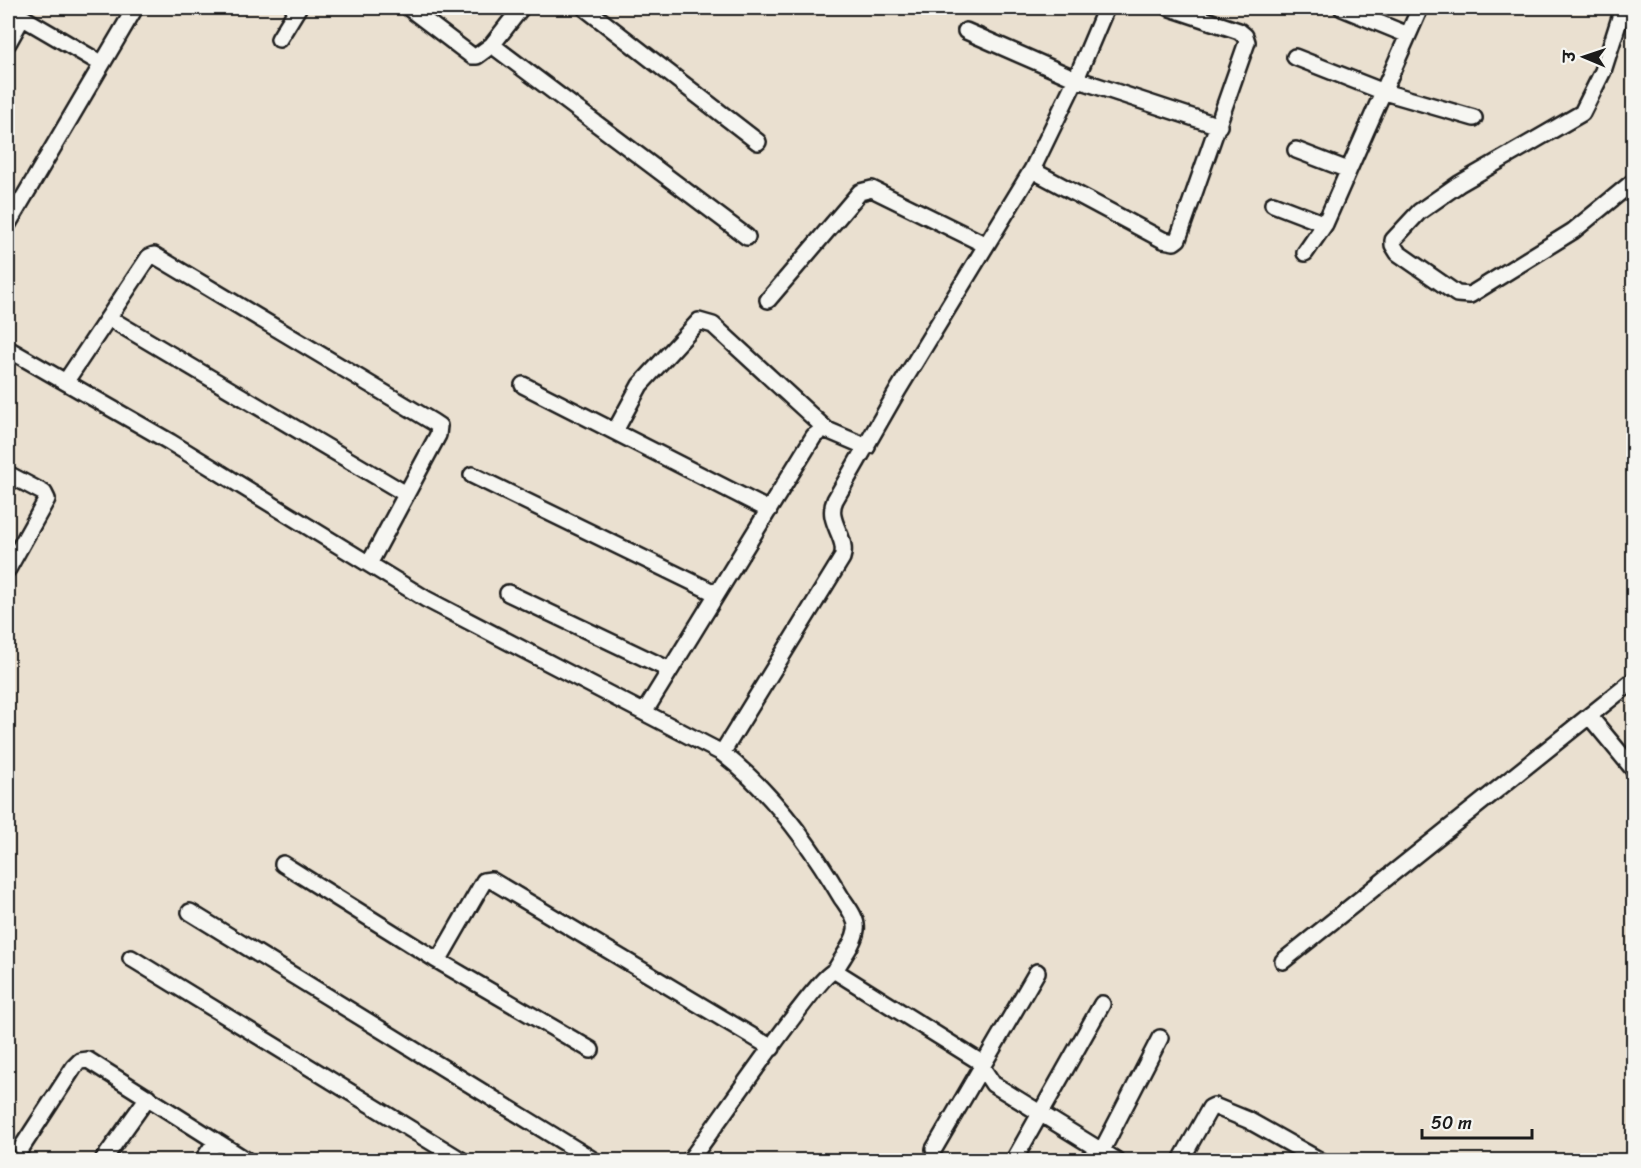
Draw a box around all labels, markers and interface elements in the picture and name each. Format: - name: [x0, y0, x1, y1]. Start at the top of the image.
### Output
- north arrow: [1554, 27, 1614, 87]
- text: उ: [1555, 49, 1584, 64]
- scale bar: [1422, 1102, 1532, 1140]
- text: 50 m: [1431, 1107, 1472, 1139]

